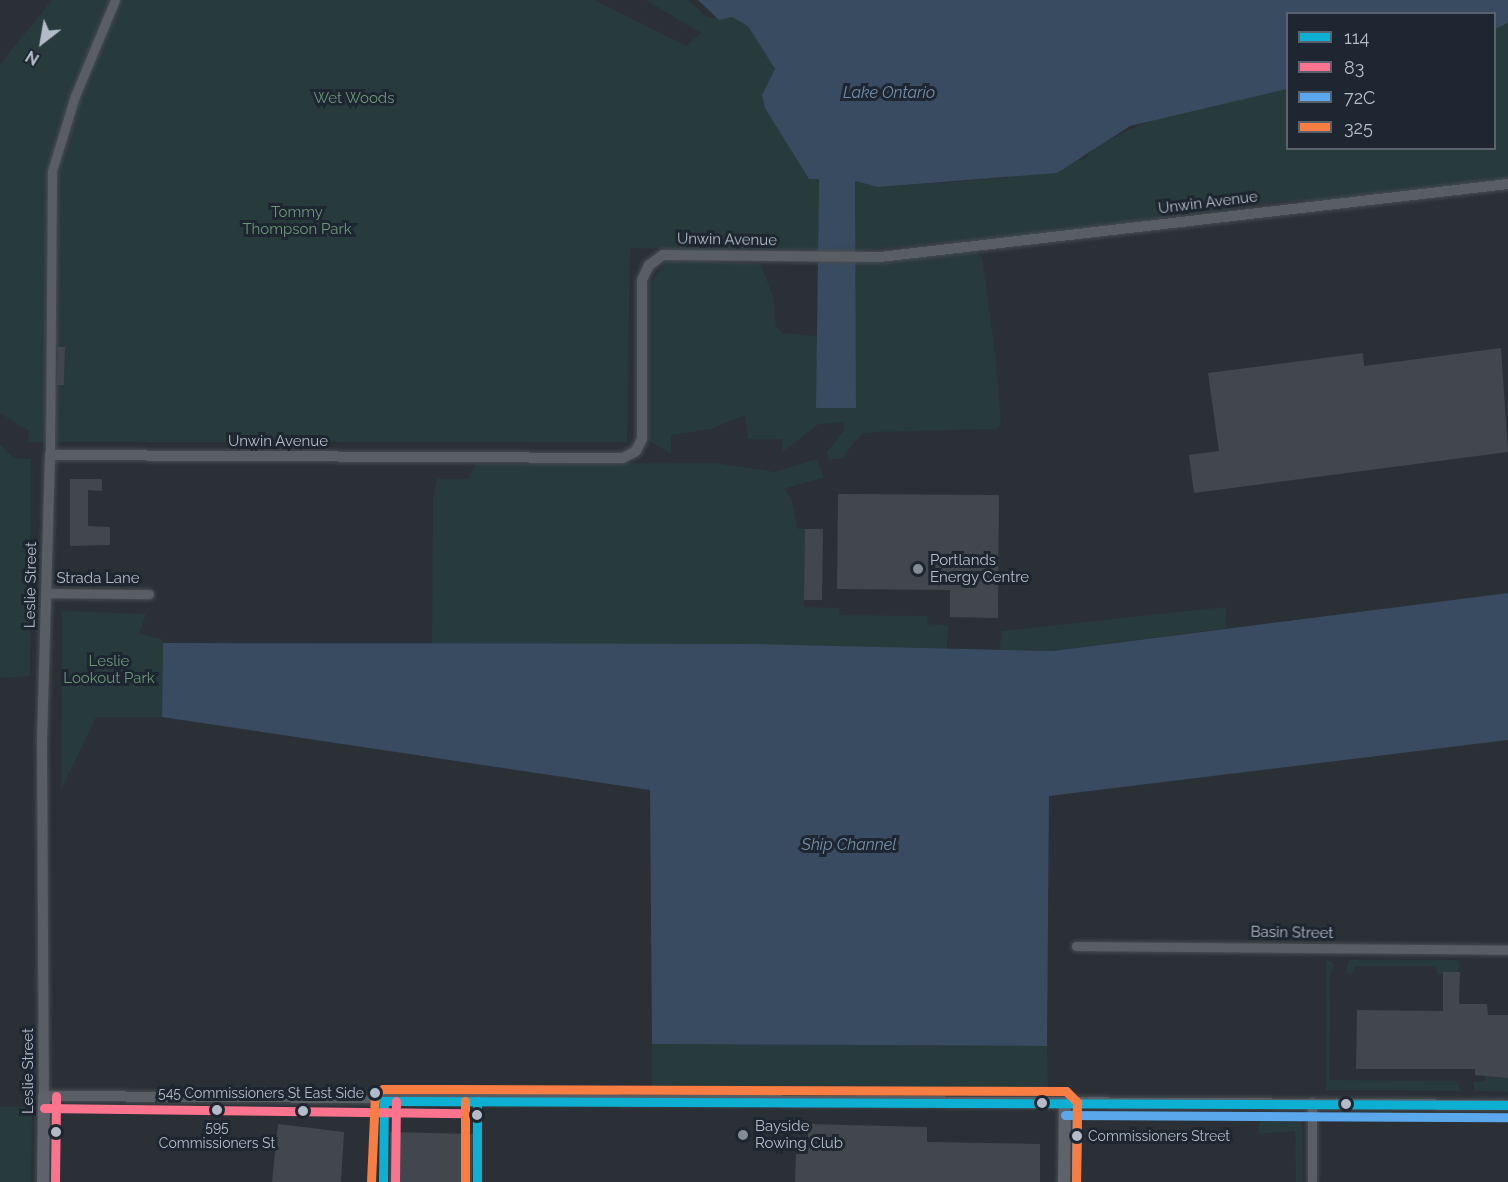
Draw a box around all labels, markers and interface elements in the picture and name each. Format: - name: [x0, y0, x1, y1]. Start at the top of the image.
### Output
- north arrow: [12, 12, 72, 72]
- legend: [1286, 12, 1496, 150]
- text: 114: [1344, 27, 1369, 48]
- text: N: [22, 47, 43, 69]
- text: 83: [1344, 57, 1364, 78]
- water label: Lake Ontario: [843, 83, 935, 103]
- text: 72C: [1344, 87, 1375, 108]
- park label: Wet Woods: [313, 90, 395, 108]
- text: 325: [1344, 117, 1373, 138]
- street label: Unwin Avenue: [1157, 188, 1259, 218]
- park label: Tommy Thompson Park: [242, 203, 352, 238]
- street label: Unwin Avenue: [677, 230, 777, 250]
- street label: Unwin Avenue: [228, 433, 328, 451]
- street label: Leslie Street: [21, 542, 41, 628]
- place label: Portlands Energy Centre: [930, 551, 1030, 586]
- marker: Portlands Energy Centre: [911, 562, 925, 576]
- street label: Strada Lane: [56, 570, 140, 588]
- park label: Leslie Lookout Park: [63, 652, 155, 687]
- water label: Ship Channel: [802, 835, 896, 855]
- street label: Basin Street: [1250, 923, 1334, 943]
- street label: Leslie Street: [20, 1028, 38, 1114]
- place label: 545 Commissioners St East Side: [158, 1085, 364, 1101]
- marker: 545 Commissioners St East Side: [369, 1087, 381, 1099]
- unlabelled marker: [1036, 1097, 1048, 1109]
- unlabelled marker: [1340, 1098, 1352, 1110]
- marker: 595 Commissioners St: [211, 1104, 223, 1116]
- unlabelled marker: [297, 1105, 309, 1117]
- unlabelled marker: [471, 1109, 483, 1121]
- place label: Bayside Rowing Club: [755, 1117, 843, 1152]
- place label: 595 Commissioners St: [159, 1119, 275, 1152]
- unlabelled marker: [50, 1126, 62, 1138]
- marker: Bayside Rowing Club: [736, 1128, 750, 1142]
- place label: Commissioners Street: [1088, 1128, 1230, 1144]
- marker: Commissioners Street: [1071, 1130, 1083, 1142]

